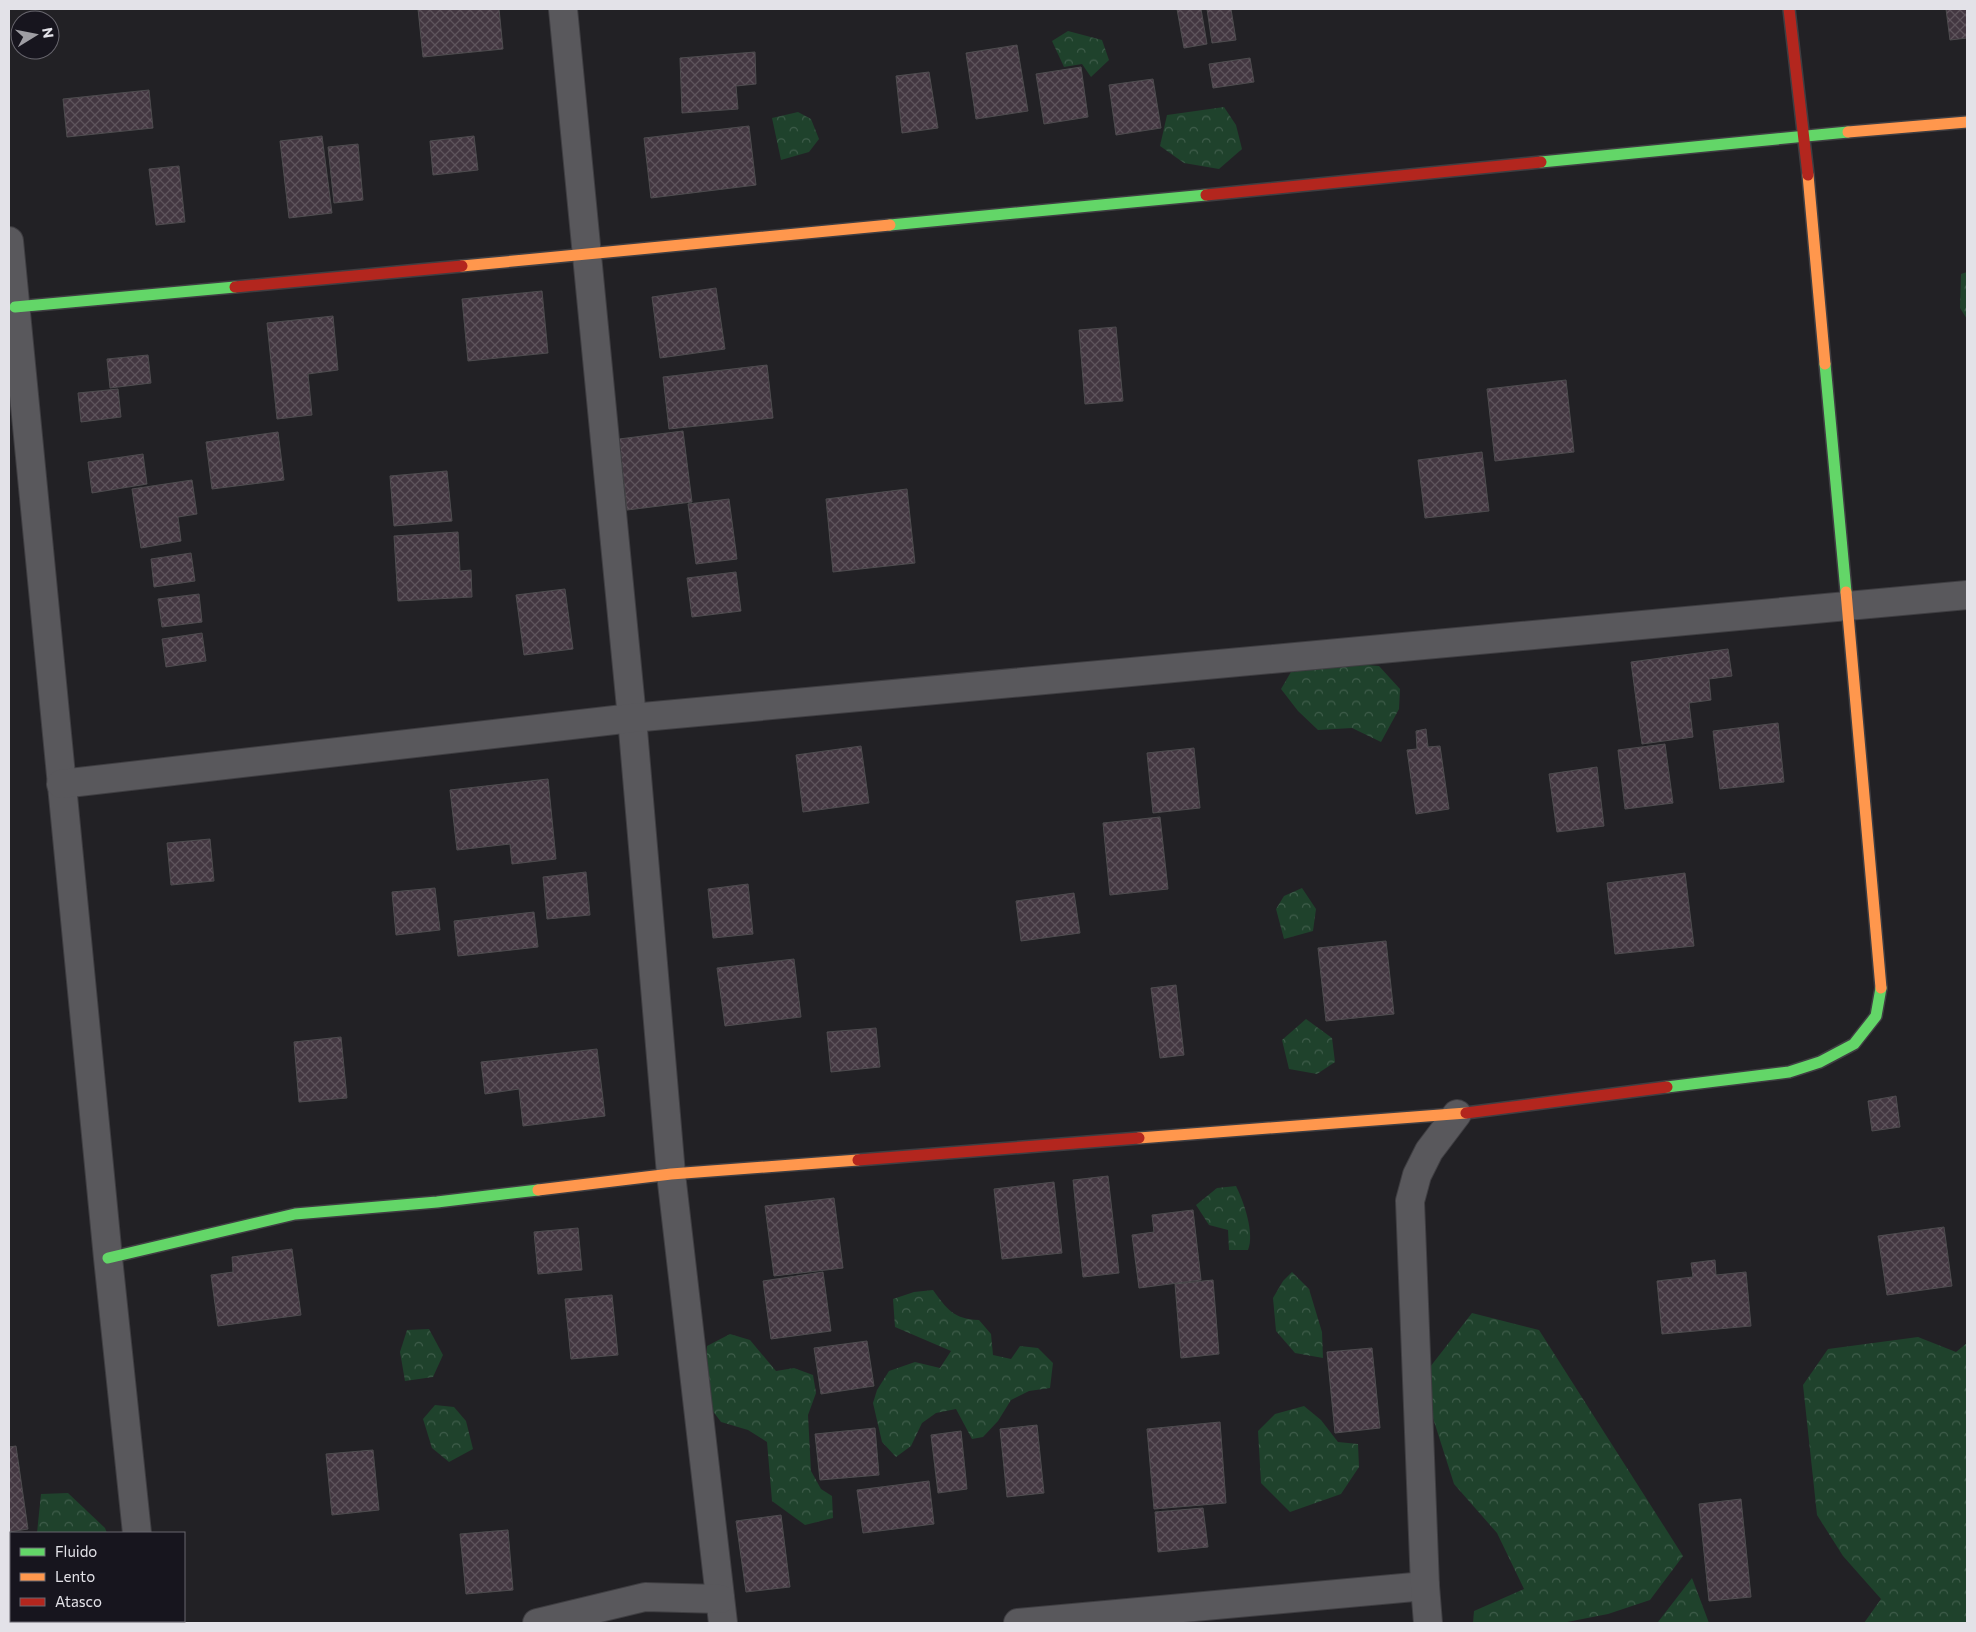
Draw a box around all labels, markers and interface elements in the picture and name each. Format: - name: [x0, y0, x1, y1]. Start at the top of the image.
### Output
- north arrow: [10, 10, 60, 60]
- text: N: [39, 26, 58, 39]
- legend: [10, 1532, 185, 1622]
- text: Fluido: [55, 1542, 97, 1560]
- text: Lento: [55, 1567, 95, 1585]
- text: Atasco: [55, 1592, 102, 1610]

